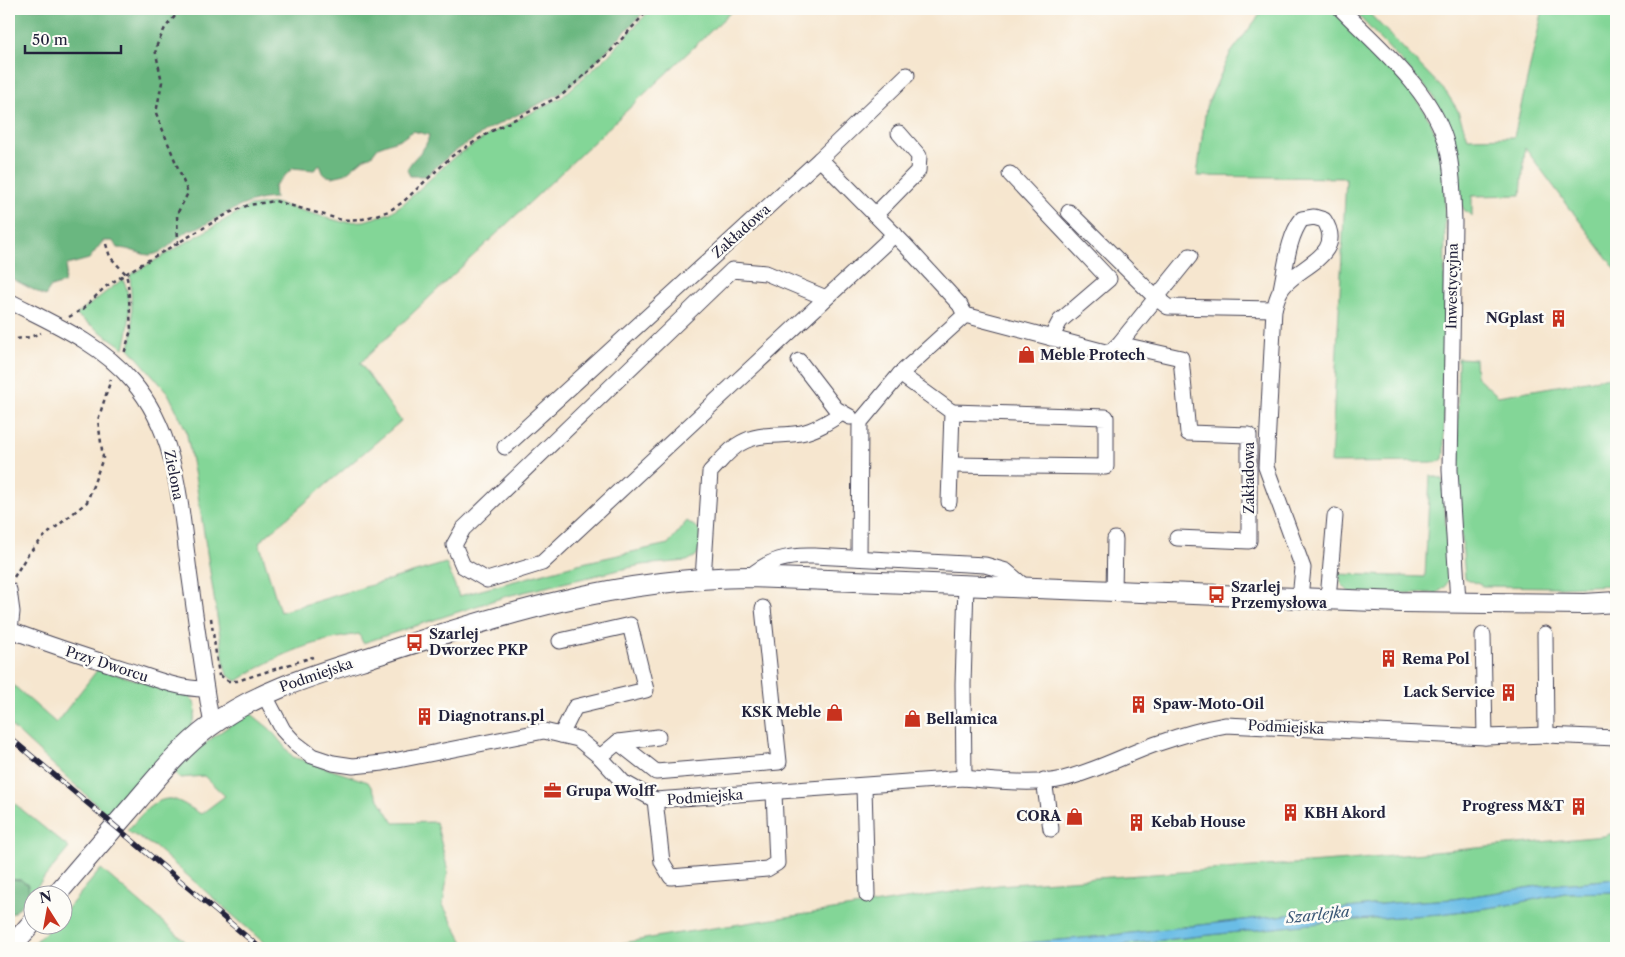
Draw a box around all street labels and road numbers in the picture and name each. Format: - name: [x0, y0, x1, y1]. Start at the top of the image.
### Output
- street label: Zakładowa: [708, 200, 774, 262]
- street label: Inwestycyjna: [1442, 242, 1462, 329]
- street label: Zakładowa: [1240, 441, 1258, 514]
- street label: Zielona: [160, 449, 188, 502]
- street label: Przy Dworcu: [63, 642, 151, 686]
- street label: Podmiejska: [277, 654, 356, 696]
- street label: Podmiejska: [1247, 716, 1325, 738]
- street label: Podmiejska: [666, 785, 744, 809]

